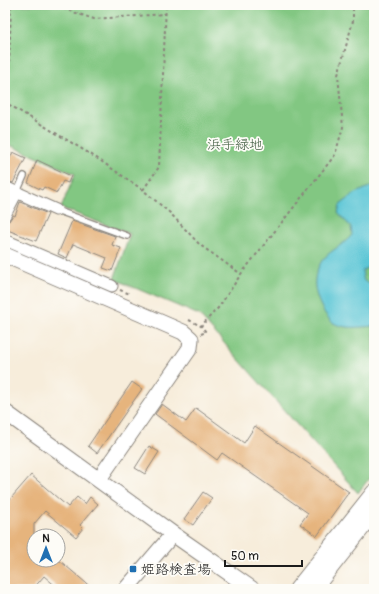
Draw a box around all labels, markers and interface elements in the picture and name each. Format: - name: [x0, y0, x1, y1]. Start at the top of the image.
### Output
- park label: 浜手緑地: [207, 136, 263, 153]
- north arrow: [26, 528, 66, 568]
- text: N: [42, 532, 50, 545]
- scale bar: [225, 542, 302, 568]
- text: 50 m: [231, 549, 259, 564]
- place label: 姫路検査場: [141, 561, 211, 578]
- marker: 姫路検査場: [128, 564, 138, 574]

